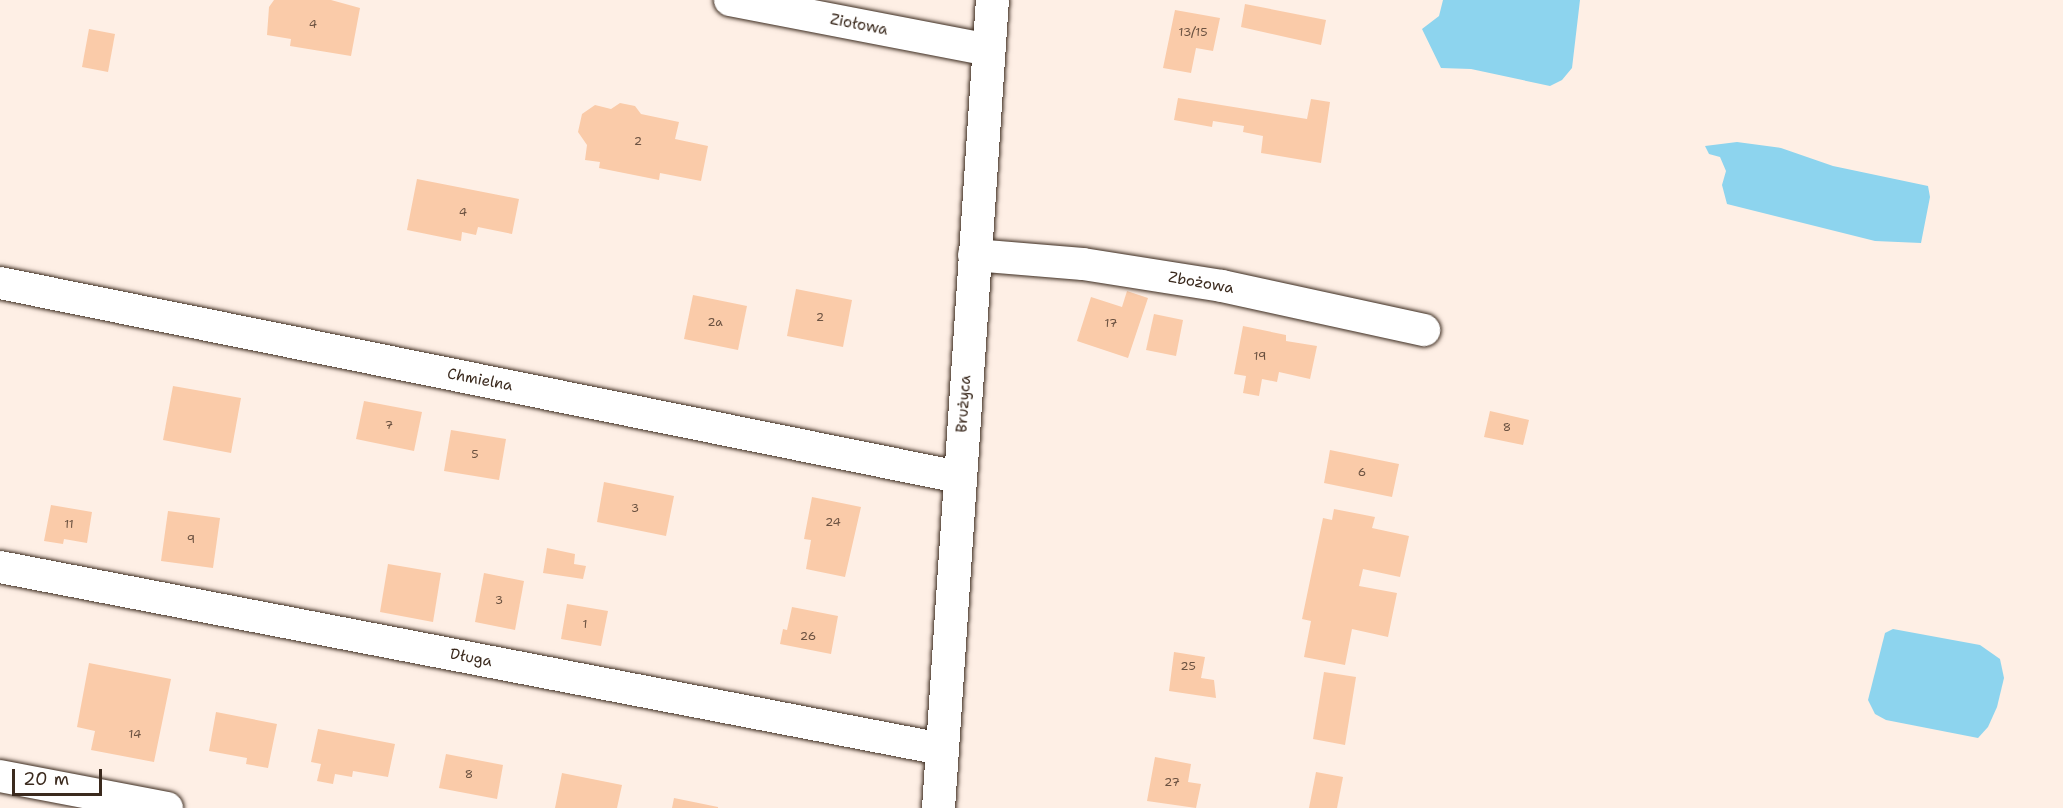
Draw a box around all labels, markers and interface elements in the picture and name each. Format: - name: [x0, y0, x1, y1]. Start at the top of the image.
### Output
- street label: Ziołowa: [829, 11, 889, 39]
- house number: 4: [309, 18, 317, 32]
- house number: 13/15: [1179, 26, 1207, 40]
- house number: 2: [634, 135, 642, 149]
- house number: 4: [459, 206, 467, 220]
- street label: Zbożowa: [1167, 268, 1235, 298]
- house number: 2: [816, 311, 824, 325]
- house number: 2a: [707, 316, 723, 330]
- house number: 17: [1105, 317, 1117, 331]
- house number: 19: [1254, 350, 1266, 364]
- street label: Chmielna: [446, 365, 514, 395]
- street label: Brużyca: [953, 375, 975, 433]
- house number: 7: [385, 419, 393, 433]
- house number: 8: [1503, 421, 1511, 435]
- house number: 5: [471, 448, 479, 462]
- house number: 6: [1358, 466, 1366, 480]
- house number: 3: [631, 502, 639, 516]
- house number: 24: [825, 516, 841, 530]
- house number: 11: [64, 518, 74, 532]
- house number: 9: [187, 533, 195, 547]
- house number: 3: [495, 594, 503, 608]
- house number: 1: [582, 618, 588, 632]
- house number: 26: [800, 630, 816, 644]
- street label: Długa: [448, 645, 494, 671]
- house number: 25: [1180, 660, 1196, 674]
- house number: 14: [129, 728, 141, 742]
- scale bar: [15, 757, 105, 795]
- text: 20 m: [23, 767, 69, 791]
- house number: 8: [465, 768, 473, 782]
- house number: 27: [1164, 776, 1180, 790]

